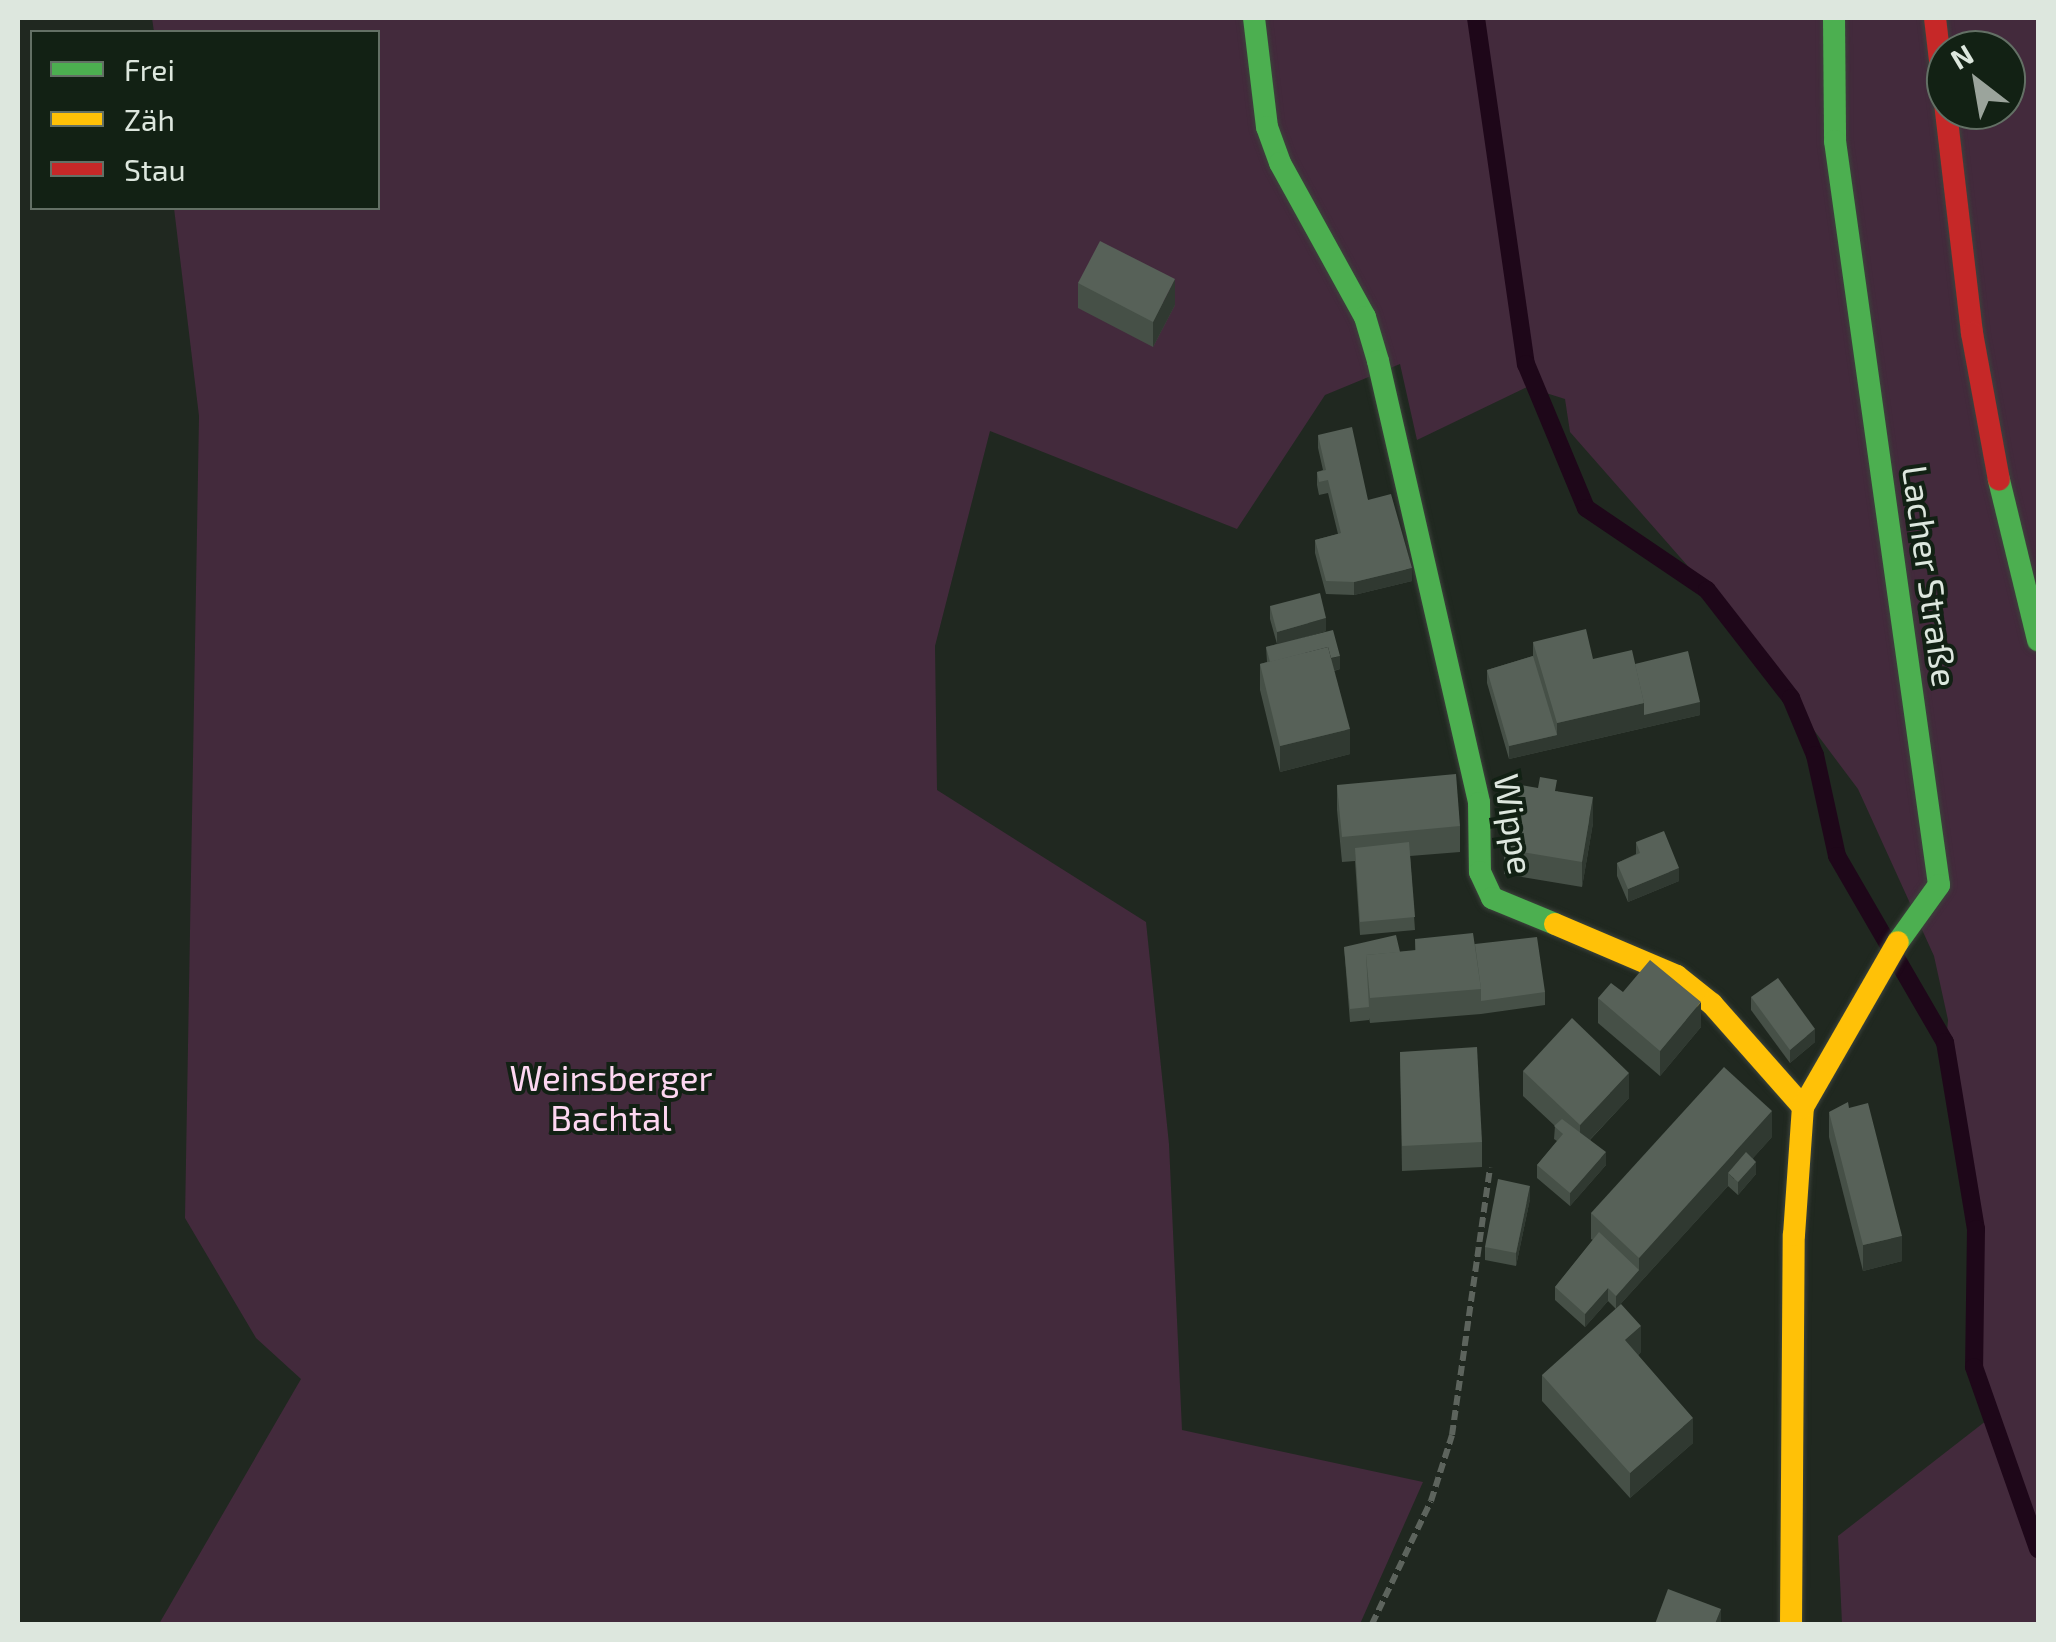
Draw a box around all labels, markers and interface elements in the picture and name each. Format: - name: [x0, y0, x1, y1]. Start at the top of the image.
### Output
- legend: [30, 30, 380, 210]
- north arrow: [1926, 30, 2026, 130]
- text: N: [1944, 36, 1979, 76]
- text: Frei: [124, 51, 175, 87]
- text: Zäh: [124, 101, 175, 137]
- text: Stau: [124, 151, 186, 187]
- street label: Lacher Straße: [1895, 462, 1967, 690]
- street label: Wippe: [1486, 771, 1544, 877]
- park label: Weinsberger Bachtal: [510, 1056, 712, 1138]

